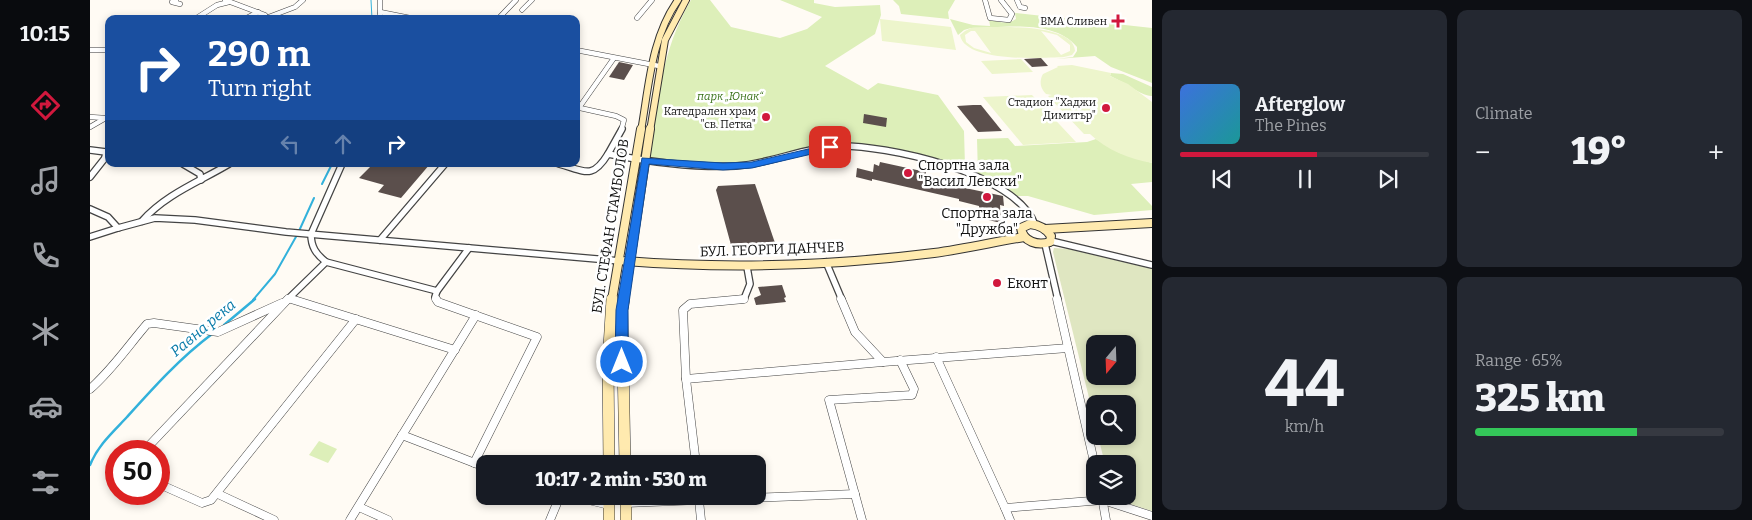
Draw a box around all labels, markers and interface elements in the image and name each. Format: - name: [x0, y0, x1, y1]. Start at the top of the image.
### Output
- marker: ВМА Сливен: [1111, 14, 1125, 28]
- place label: ВМА Сливен: [1040, 15, 1107, 28]
- text: 10:15: [20, 20, 70, 47]
- text: 290 m: [208, 33, 310, 75]
- icon: right: [125, 35, 190, 100]
- text: Turn right: [208, 75, 311, 102]
- icon: directions: [28, 88, 63, 123]
- park label: парк „Юнак“: [696, 90, 764, 103]
- text: Afterglow: [1255, 93, 1345, 116]
- place label: Стадион "Хаджи Димитър": [1008, 96, 1096, 122]
- marker: Стадион "Хаджи Димитър": [1100, 102, 1112, 114]
- text: Climate: [1475, 104, 1533, 123]
- place label: Катедрален храм "св. Петка": [664, 105, 756, 131]
- marker: Катедрален храм "св. Петка": [760, 111, 772, 123]
- text: The Pines: [1255, 116, 1327, 135]
- pin: [809, 126, 851, 168]
- text: 19°: [1571, 128, 1627, 174]
- icon: left: [276, 130, 304, 158]
- icon: ahead: [329, 130, 357, 158]
- icon: right: [382, 130, 410, 158]
- icon: arrive: [816, 133, 844, 161]
- text: −: [1475, 136, 1490, 169]
- text: +: [1708, 136, 1724, 169]
- street label: БУЛ. СТЕФАН СТАМБОЛОВ: [588, 138, 633, 315]
- place label: Спортна зала "Васил Левски": [918, 157, 1022, 190]
- icon: music: [28, 163, 63, 198]
- icon: previous: [1208, 165, 1236, 193]
- icon: pause: [1291, 165, 1319, 193]
- icon: next: [1374, 165, 1402, 193]
- marker: Спортна зала "Васил Левски": [902, 167, 914, 179]
- marker: Спортна зала "Дружба": [981, 191, 993, 203]
- place label: Спортна зала "Дружба": [941, 205, 1033, 238]
- icon: phone: [28, 238, 63, 273]
- street label: БУЛ. ГЕОРГИ ДАНЧЕВ: [699, 238, 845, 261]
- place label: Еконт: [1007, 275, 1048, 292]
- marker: Еконт: [991, 277, 1003, 289]
- water label: Равна река: [167, 296, 239, 360]
- icon: climate: [28, 314, 63, 349]
- position arrow: [595, 335, 647, 387]
- north arrow: [1086, 335, 1136, 385]
- map controls: [1086, 335, 1136, 505]
- text: 44: [1265, 345, 1344, 423]
- text: Range · 65%: [1475, 351, 1563, 370]
- text: 325 km: [1475, 375, 1605, 421]
- icon: car: [28, 389, 63, 424]
- button: search: [1086, 395, 1136, 445]
- text: km/h: [1285, 417, 1324, 436]
- speed limit sign: 50: [105, 440, 170, 505]
- button: layers: [1086, 455, 1136, 505]
- icon: filters: [28, 465, 63, 500]
- text: 10:17 · 2 min · 530 m: [535, 468, 707, 491]

